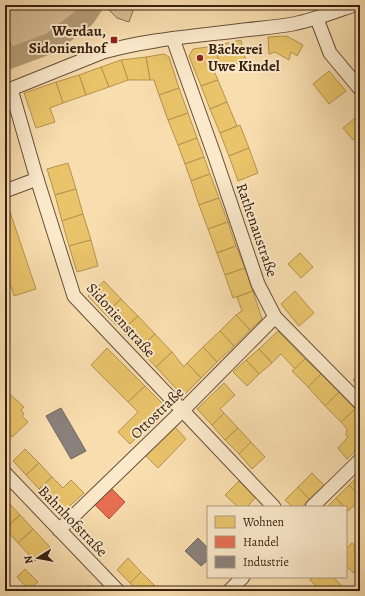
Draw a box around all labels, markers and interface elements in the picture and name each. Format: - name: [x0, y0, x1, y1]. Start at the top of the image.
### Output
- place label: Werdau, Sidonienhof: [29, 21, 108, 58]
- marker: Werdau, Sidonienhof: [109, 35, 119, 45]
- place label: Bäckerei Uwe Kindel: [208, 39, 280, 76]
- marker: Bäckerei Uwe Kindel: [195, 53, 205, 63]
- street label: Rathenaustraße: [232, 180, 283, 280]
- street label: Sidonienstraße: [82, 278, 160, 362]
- street label: Ottostraße: [126, 382, 188, 443]
- street label: Bahnhofstraße: [34, 481, 112, 561]
- legend: [207, 506, 347, 578]
- text: Wohnen: [242, 514, 285, 530]
- text: Handel: [243, 534, 279, 550]
- north arrow: [18, 538, 58, 578]
- text: N: [21, 554, 37, 565]
- text: Industrie: [243, 554, 289, 570]

